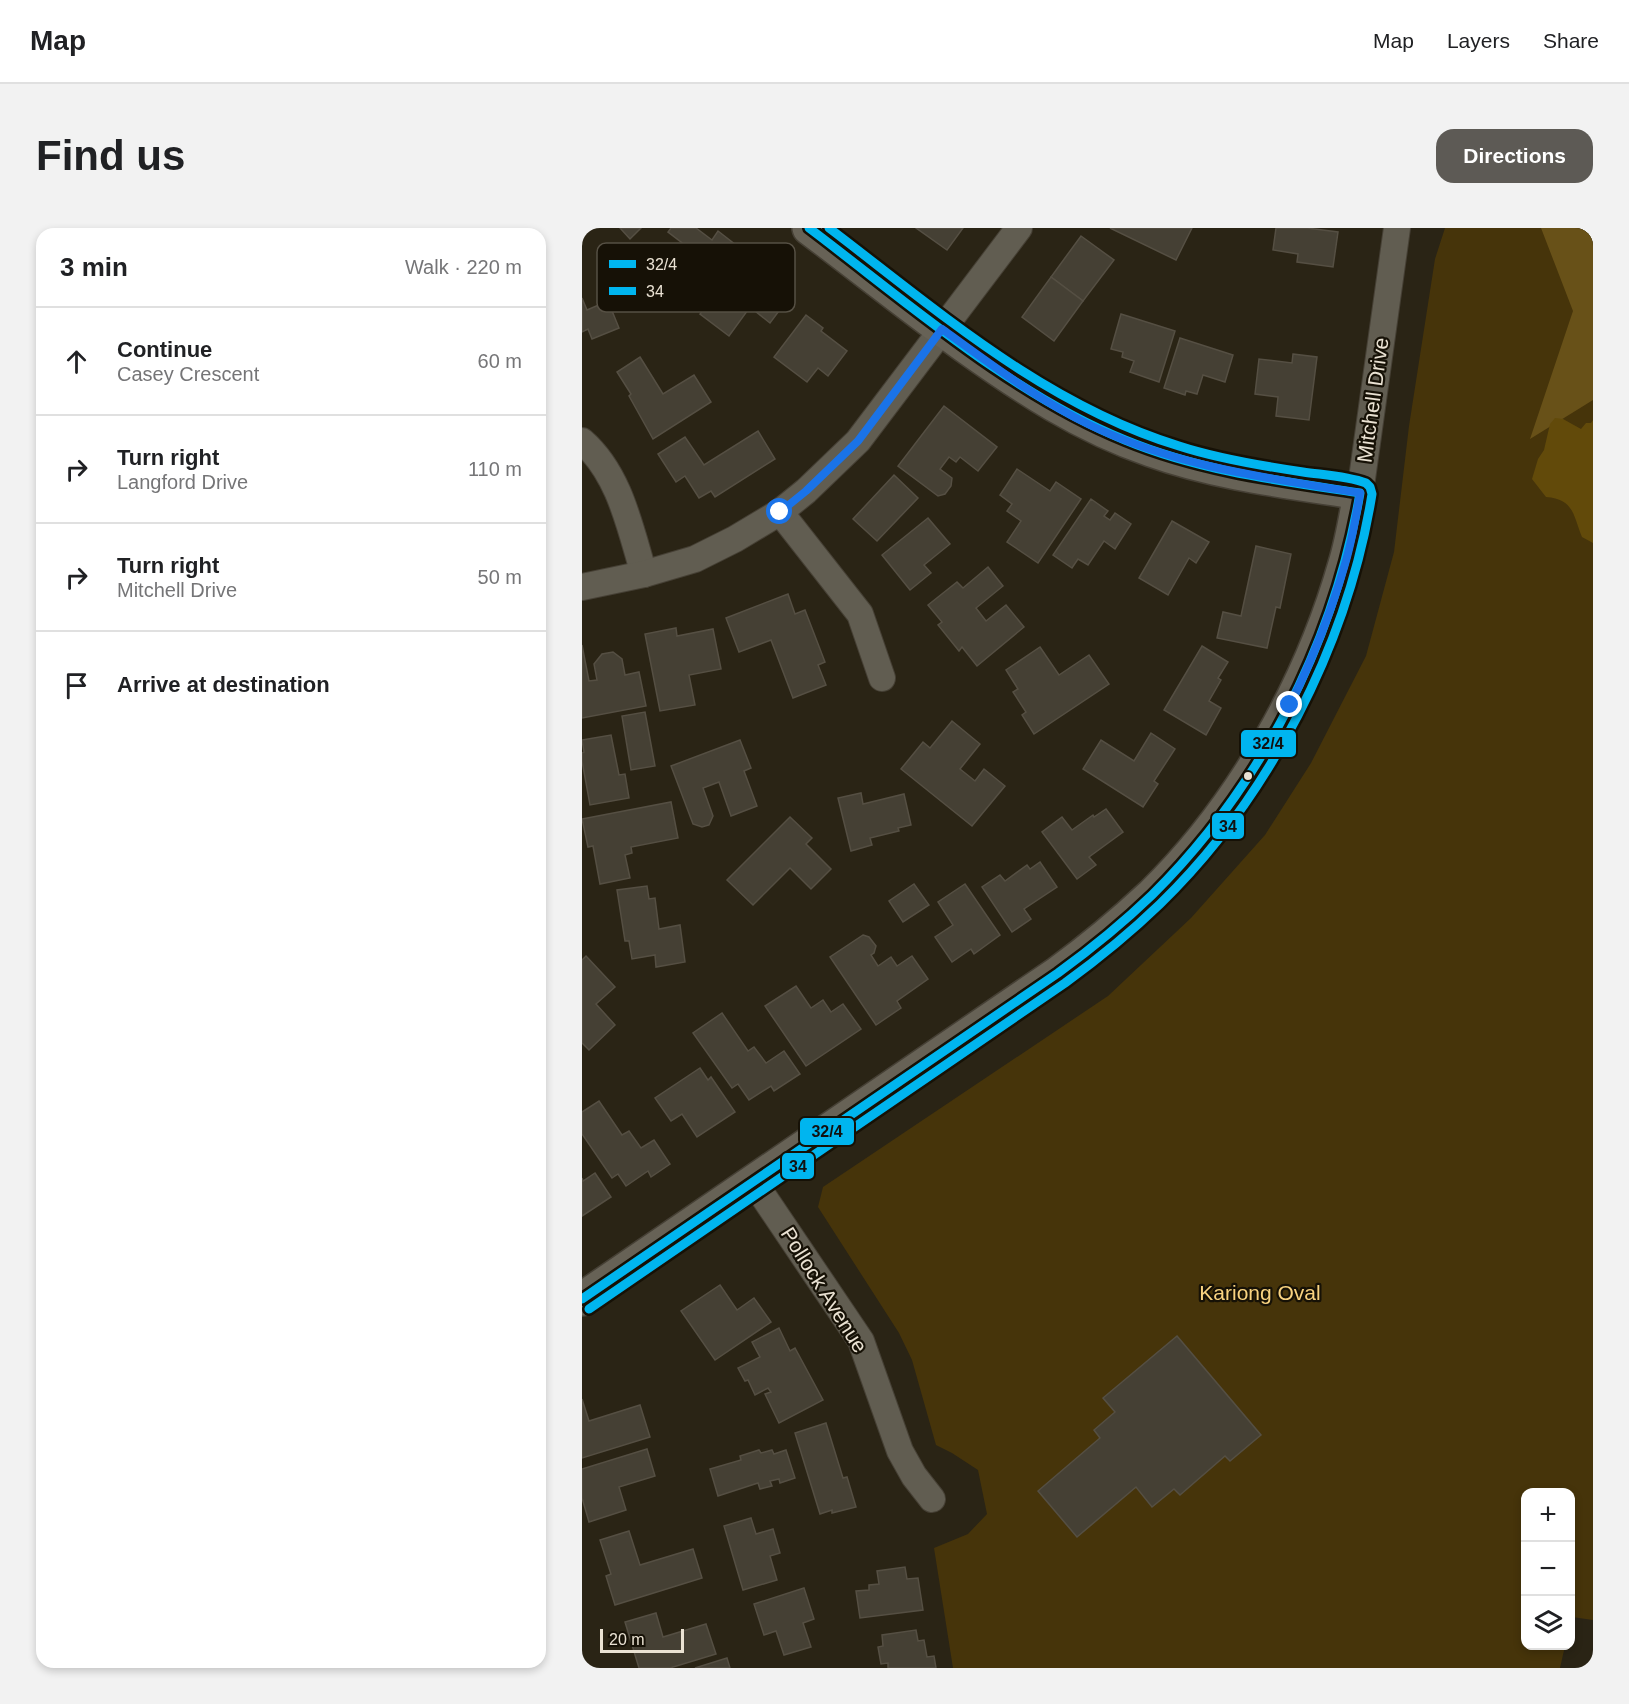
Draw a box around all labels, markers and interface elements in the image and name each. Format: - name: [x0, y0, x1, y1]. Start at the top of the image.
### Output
- text: Map: [30, 25, 86, 56]
- text: Map: [1373, 29, 1414, 52]
- text: Layers: [1447, 29, 1510, 52]
- text: Share: [1543, 29, 1599, 52]
- button: Directions: [1436, 129, 1593, 183]
- text: Find us: [36, 132, 185, 179]
- legend: [597, 243, 795, 312]
- text: 3 min: [60, 252, 128, 282]
- text: Walk · 220 m: [405, 256, 522, 278]
- text: 32/4: [646, 256, 677, 273]
- text: 34: [646, 283, 664, 300]
- street label: Mitchell Drive: [1352, 336, 1393, 464]
- text: Continue: [117, 337, 212, 362]
- icon: ahead: [60, 345, 93, 378]
- text: 60 m: [478, 350, 522, 372]
- text: Casey Crescent: [117, 363, 259, 385]
- text: Turn right: [117, 445, 219, 470]
- icon: right: [60, 453, 93, 486]
- text: 110 m: [468, 458, 522, 480]
- text: Langford Drive: [117, 471, 248, 493]
- route start: [766, 498, 792, 524]
- text: Turn right: [117, 553, 219, 578]
- icon: right: [60, 561, 93, 594]
- text: 50 m: [478, 566, 522, 588]
- text: Mitchell Drive: [117, 579, 237, 601]
- icon: arrive: [60, 669, 93, 702]
- text: Arrive at destination: [117, 672, 330, 697]
- route end: [1276, 691, 1302, 717]
- line badge: 32/4: [1240, 729, 1297, 758]
- text: 32/4: [1252, 735, 1284, 752]
- unlabelled marker: [1242, 770, 1254, 782]
- line badge: 34: [1211, 812, 1245, 840]
- text: 34: [1219, 818, 1237, 835]
- line badge: 32/4: [799, 1117, 855, 1146]
- text: 32/4: [811, 1123, 843, 1140]
- line badge: 34: [781, 1152, 815, 1180]
- text: 34: [789, 1158, 807, 1175]
- street label: Pollock Avenue: [777, 1223, 872, 1357]
- park label: Kariong Oval: [1199, 1281, 1321, 1304]
- map controls: [1521, 1488, 1575, 1650]
- button: +: [1521, 1488, 1575, 1542]
- button: −: [1521, 1542, 1575, 1596]
- button: layers: [1521, 1596, 1575, 1650]
- scale bar: [600, 1626, 684, 1654]
- text: 20 m: [609, 1631, 645, 1648]

